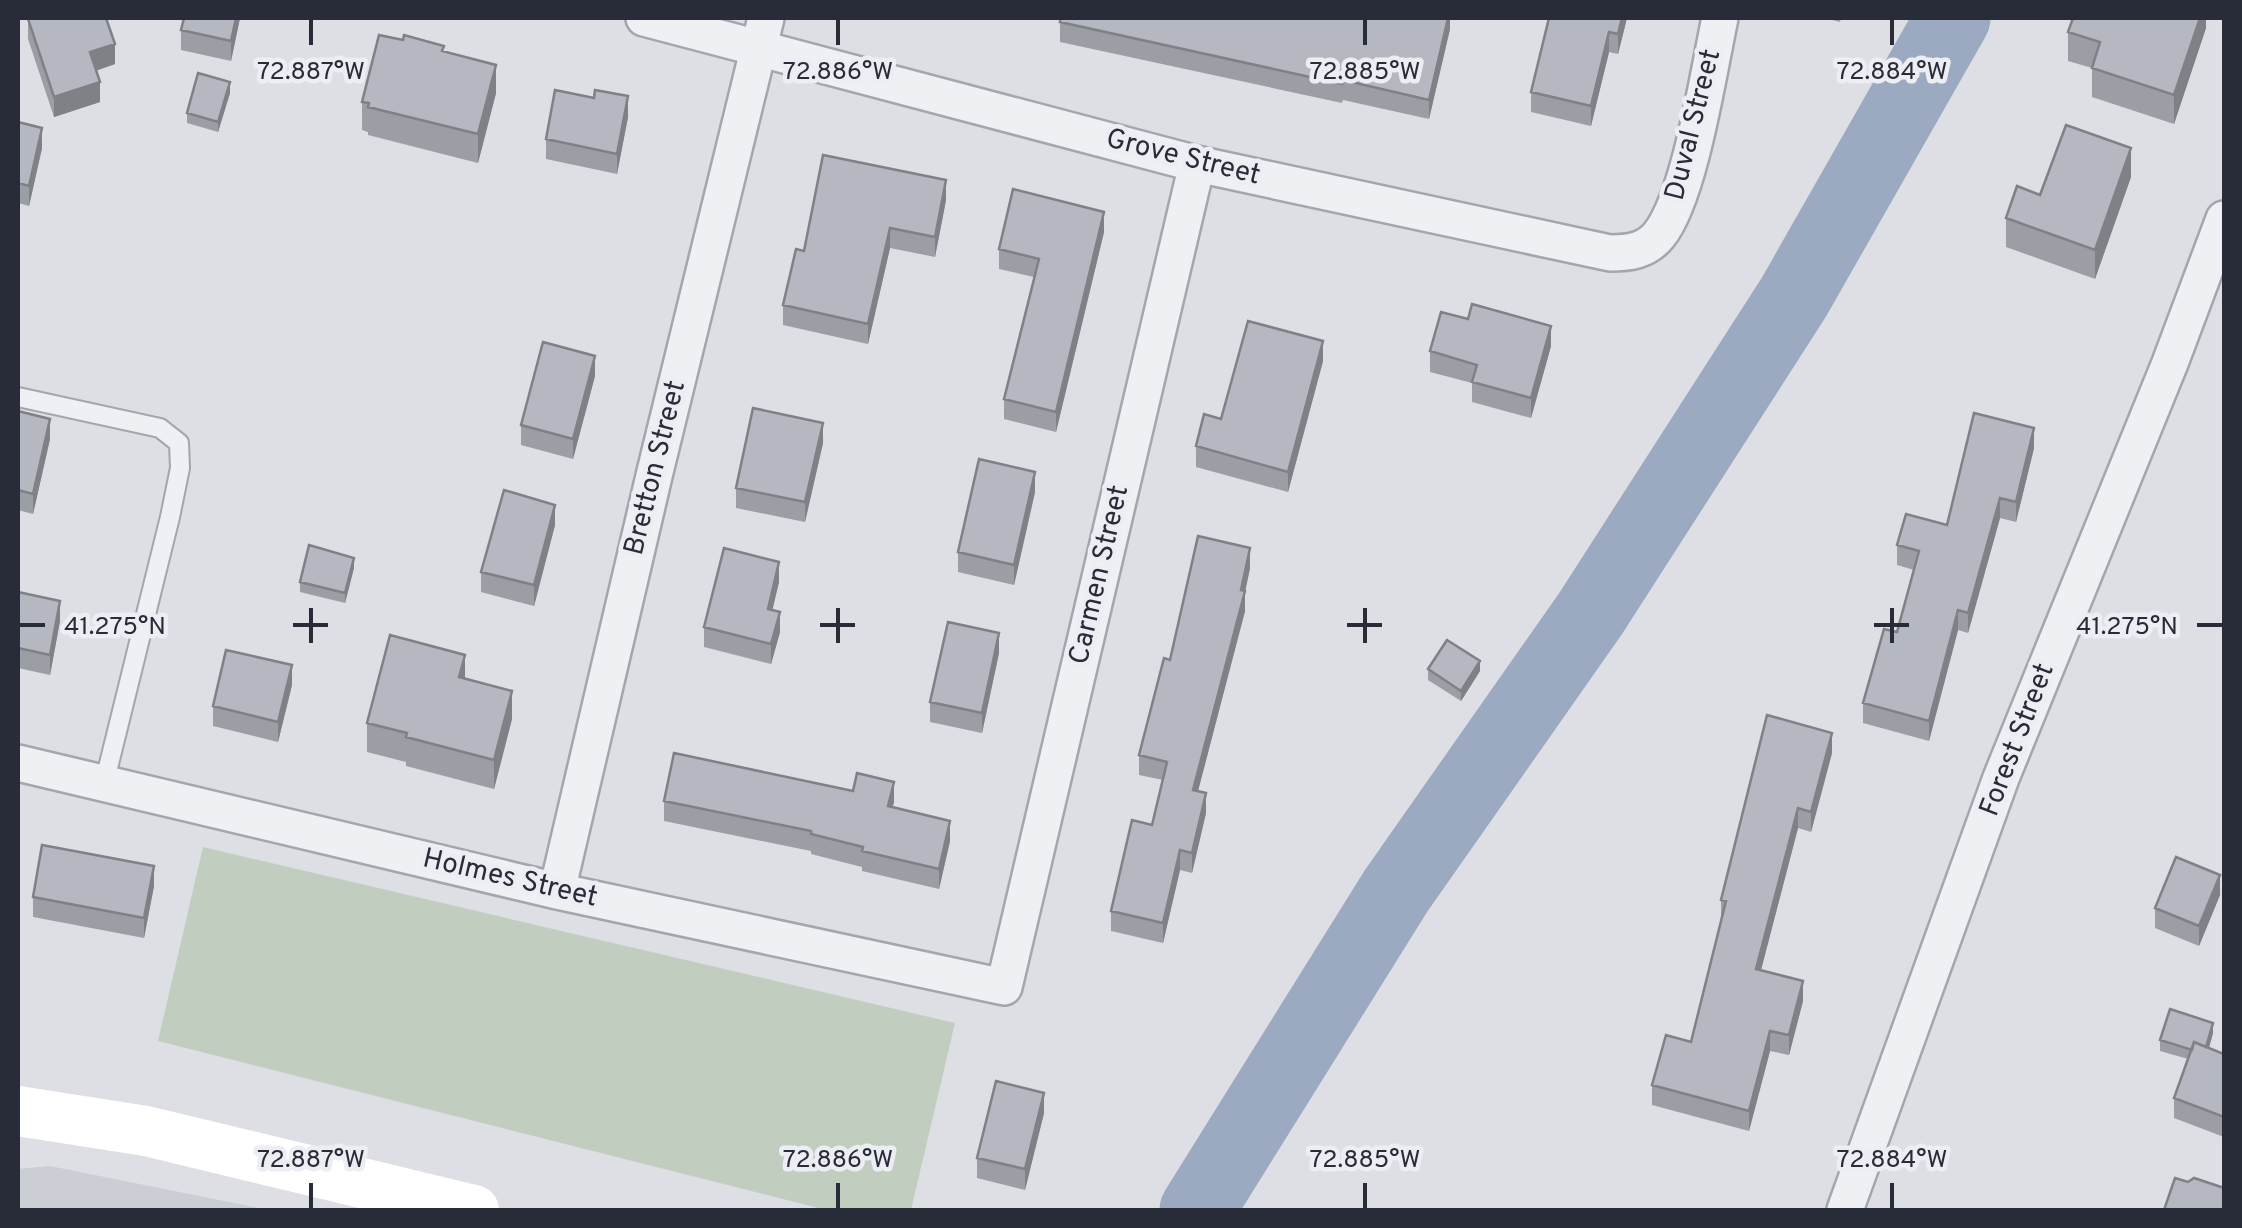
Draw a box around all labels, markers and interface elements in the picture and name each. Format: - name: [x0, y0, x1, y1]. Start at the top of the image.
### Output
- street label: Duval Street: [1658, 46, 1730, 204]
- text: 72.887°W: [257, 57, 365, 89]
- text: 72.886°W: [783, 57, 893, 89]
- text: 72.885°W: [1310, 57, 1420, 89]
- text: 72.884°W: [1837, 57, 1947, 89]
- street label: Grove Street: [1102, 121, 1264, 195]
- street label: Bretton Street: [617, 377, 695, 559]
- street label: Carmen Street: [1062, 482, 1138, 668]
- text: 41.275°N: [64, 612, 166, 644]
- text: 41.275°N: [2076, 612, 2178, 644]
- street label: Forest Street: [1972, 658, 2064, 822]
- street label: Holmes Street: [419, 841, 601, 917]
- text: 72.887°W: [257, 1145, 365, 1177]
- text: 72.886°W: [783, 1145, 893, 1177]
- text: 72.885°W: [1310, 1145, 1420, 1177]
- text: 72.884°W: [1837, 1145, 1947, 1177]

